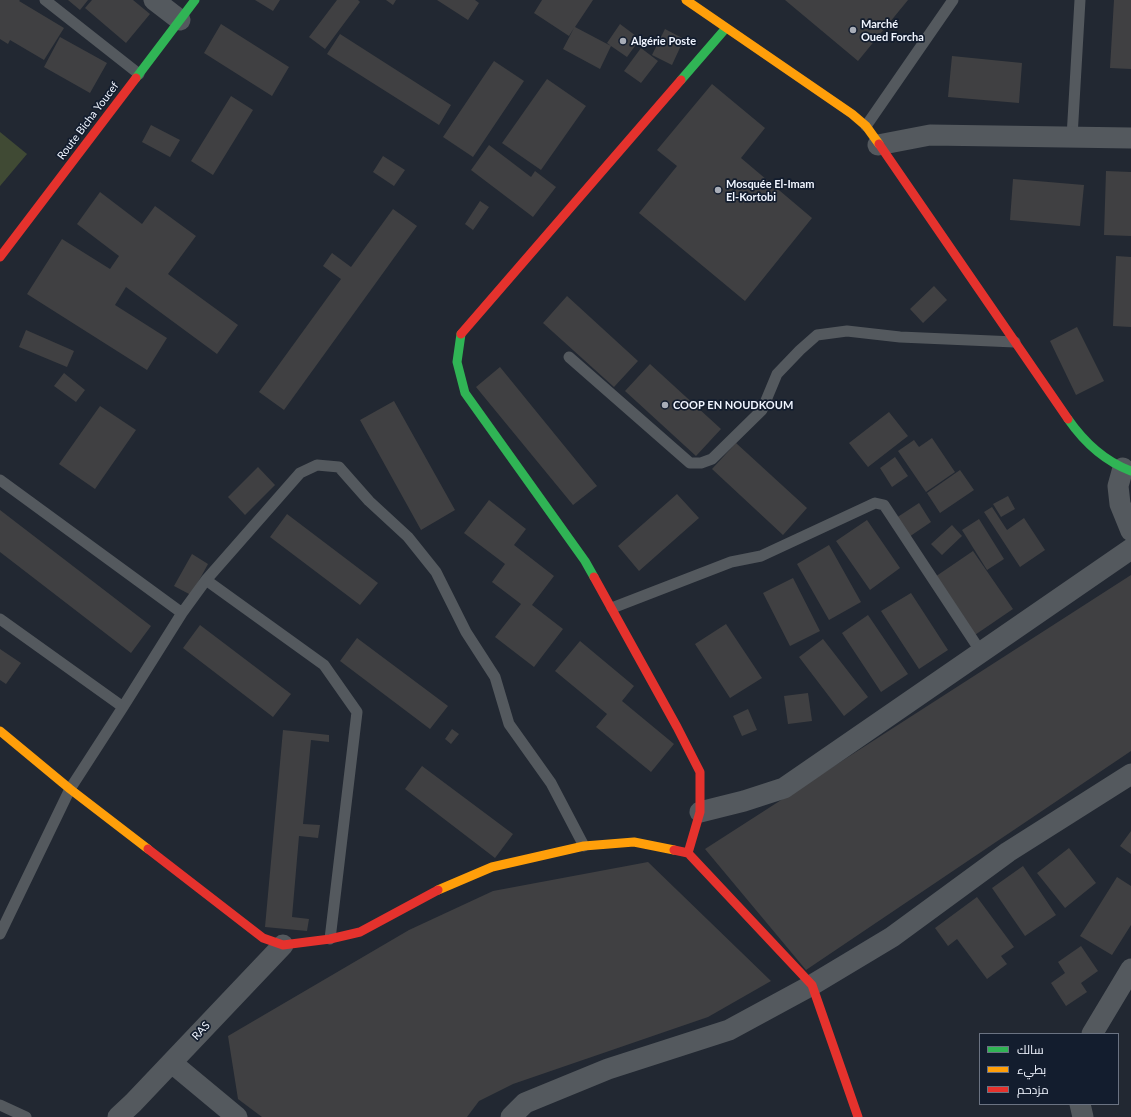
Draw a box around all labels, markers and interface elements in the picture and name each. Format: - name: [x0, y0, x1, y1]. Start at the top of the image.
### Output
- place label: Marché Oued Forcha: [861, 17, 924, 43]
- marker: Marché Oued Forcha: [848, 25, 858, 35]
- place label: Algérie Poste: [631, 34, 696, 48]
- marker: Algérie Poste: [618, 36, 628, 46]
- street label: Route Bicha Youcef: [55, 80, 121, 162]
- place label: Mosquée El-Imam El-Kortobi: [726, 177, 815, 203]
- marker: Mosquée El-Imam El-Kortobi: [713, 185, 723, 195]
- place label: COOP EN NOUDKOUM: [673, 398, 793, 412]
- marker: COOP EN NOUDKOUM: [660, 400, 670, 410]
- street label: RAS: [189, 1019, 213, 1043]
- legend: [979, 1033, 1119, 1105]
- text: سالك: [1017, 1042, 1044, 1057]
- text: بطيء: [1017, 1062, 1046, 1077]
- text: مزدحم: [1017, 1082, 1049, 1097]

